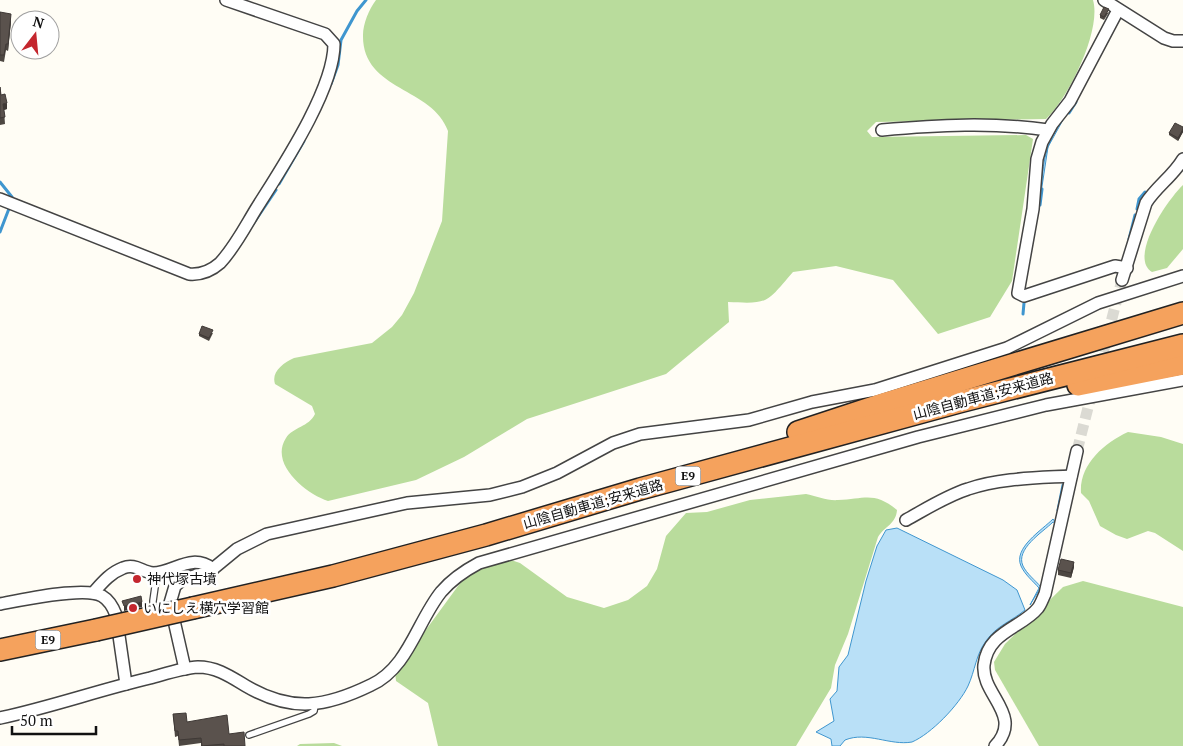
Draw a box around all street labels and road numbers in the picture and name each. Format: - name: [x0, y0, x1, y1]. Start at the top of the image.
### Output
- street label: 山陰自動車道;安来道路: [911, 368, 1055, 423]
- road number: E9: [676, 466, 700, 486]
- street label: 山陰自動車道;安来道路: [521, 474, 665, 533]
- road number: E9: [36, 630, 60, 650]

